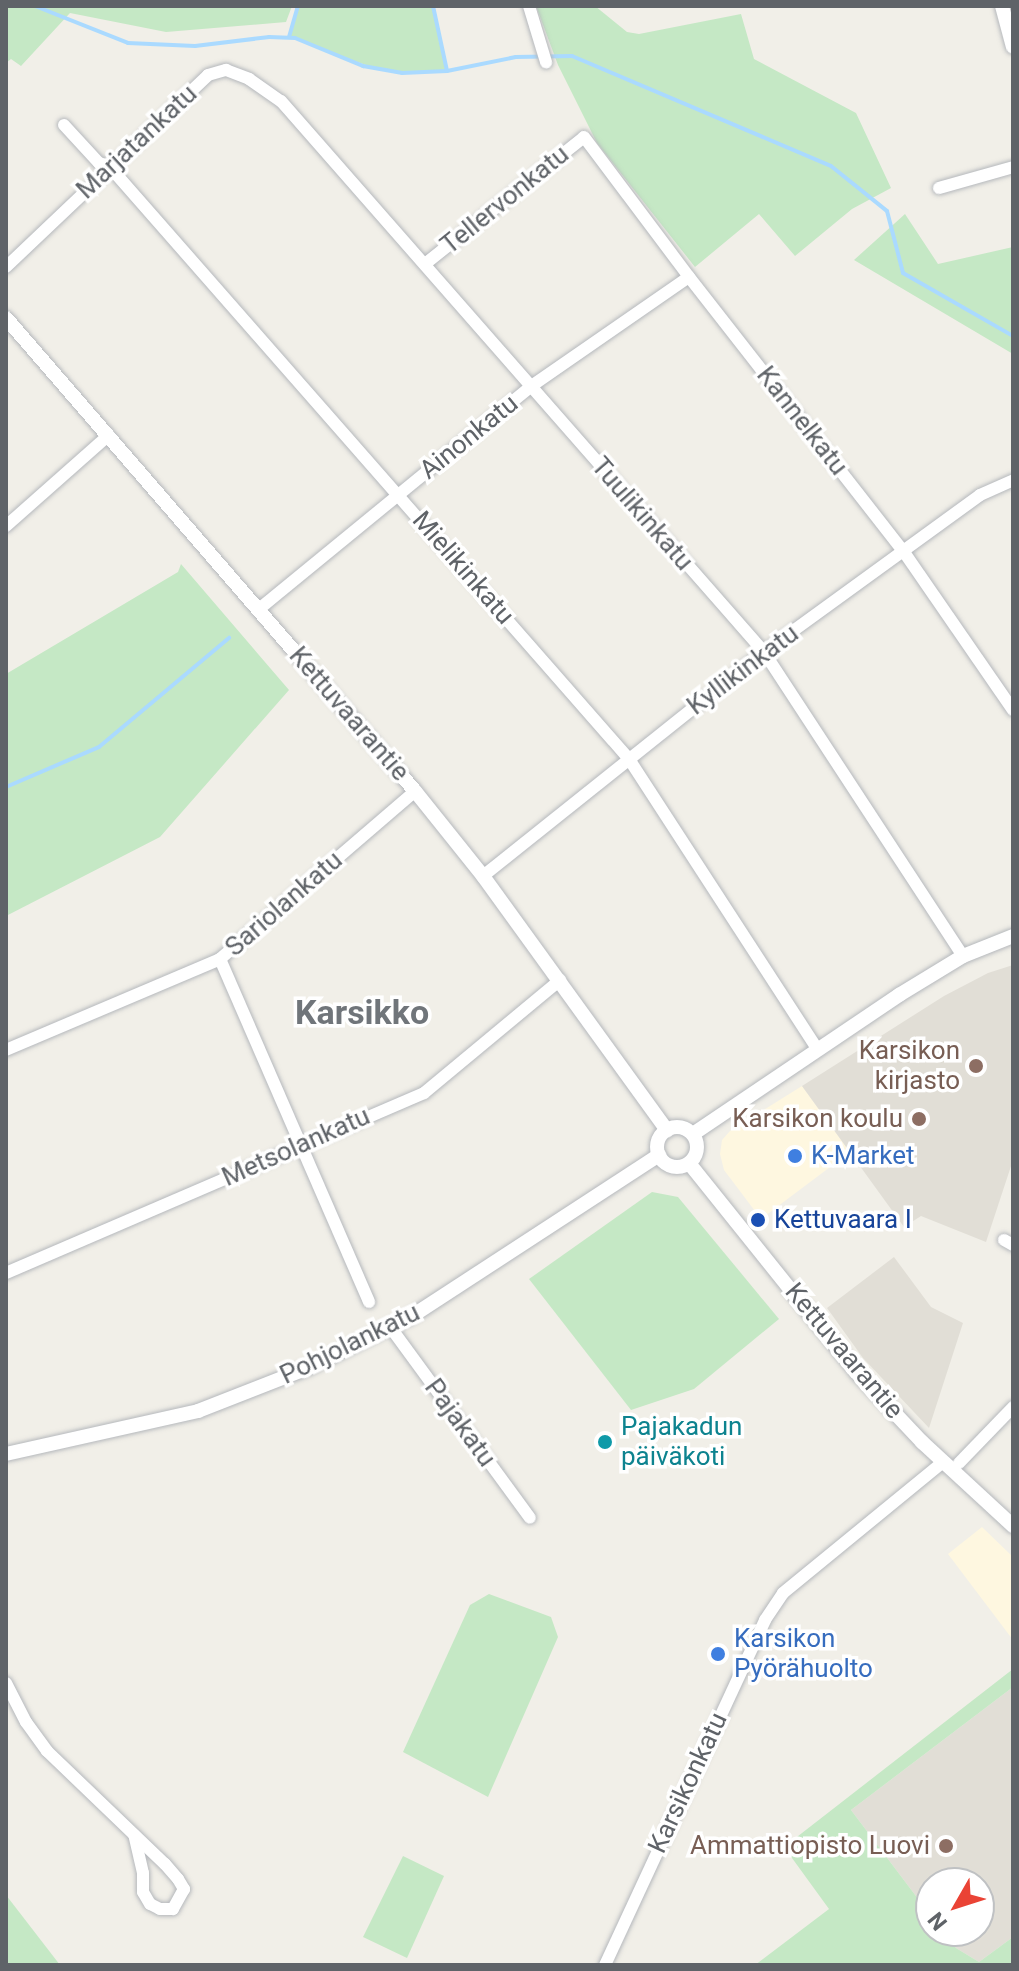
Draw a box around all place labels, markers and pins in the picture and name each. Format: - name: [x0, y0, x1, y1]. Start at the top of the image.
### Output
- place label: Karsikon kirjasto: [859, 1035, 960, 1096]
- marker: Karsikon kirjasto: [967, 1057, 985, 1075]
- place label: Karsikon koulu: [732, 1103, 903, 1135]
- marker: Karsikon koulu: [910, 1110, 928, 1128]
- place label: K-Market: [811, 1140, 915, 1172]
- marker: K-Market: [786, 1147, 804, 1165]
- place label: Kettuvaara I: [774, 1204, 912, 1236]
- marker: Kettuvaara I: [749, 1211, 767, 1229]
- place label: Pajakadun päiväkoti: [621, 1411, 742, 1472]
- marker: Pajakadun päiväkoti: [596, 1433, 614, 1451]
- place label: Karsikon Pyörähuolto: [734, 1623, 873, 1684]
- marker: Karsikon Pyörähuolto: [709, 1645, 727, 1663]
- place label: Ammattiopisto Luovi: [690, 1830, 930, 1862]
- marker: Ammattiopisto Luovi: [937, 1837, 955, 1855]

